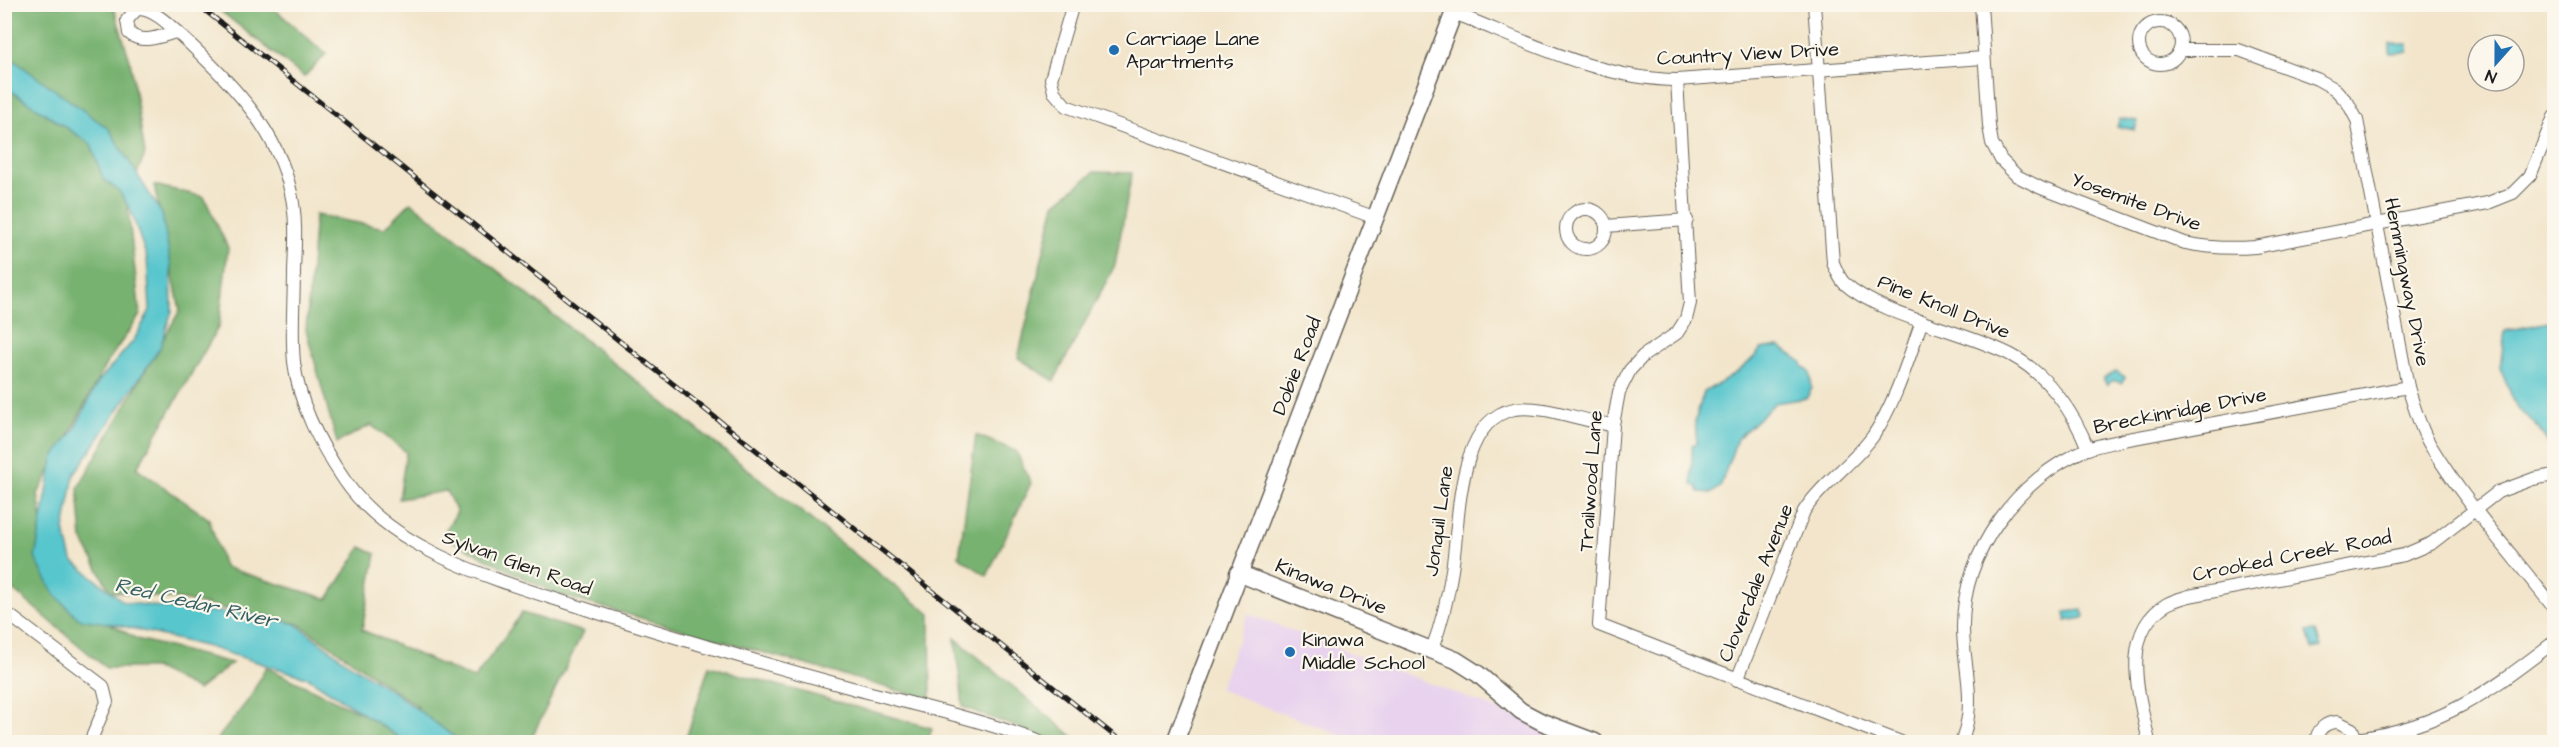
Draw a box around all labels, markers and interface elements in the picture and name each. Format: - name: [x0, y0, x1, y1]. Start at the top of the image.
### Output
- place label: Carriage Lane Apartments: [1126, 25, 1260, 76]
- north arrow: [2466, 33, 2526, 93]
- street label: Country View Drive: [1656, 35, 1840, 74]
- marker: Carriage Lane Apartments: [1107, 43, 1121, 57]
- text: N: [2482, 64, 2500, 88]
- street label: Yosemite Drive: [2067, 165, 2205, 239]
- street label: Hemmingway Drive: [2376, 195, 2437, 369]
- street label: Pine Knoll Drive: [1874, 268, 2015, 346]
- street label: Dobie Road: [1265, 313, 1329, 419]
- street label: Breckinridge Drive: [2091, 380, 2269, 442]
- street label: Trailwood Lane: [1572, 409, 1610, 553]
- street label: Jonquil Lane: [1417, 464, 1461, 578]
- street label: Cloverdale Avenue: [1712, 500, 1801, 666]
- street label: Sylvan Glen Road: [438, 523, 596, 604]
- street label: Crooked Creek Road: [2190, 523, 2394, 589]
- street label: Kinawa Drive: [1271, 552, 1391, 622]
- water label: Red Cedar River: [112, 570, 282, 636]
- place label: Kinawa Middle School: [1302, 626, 1425, 677]
- marker: Kinawa Middle School: [1283, 645, 1297, 659]

